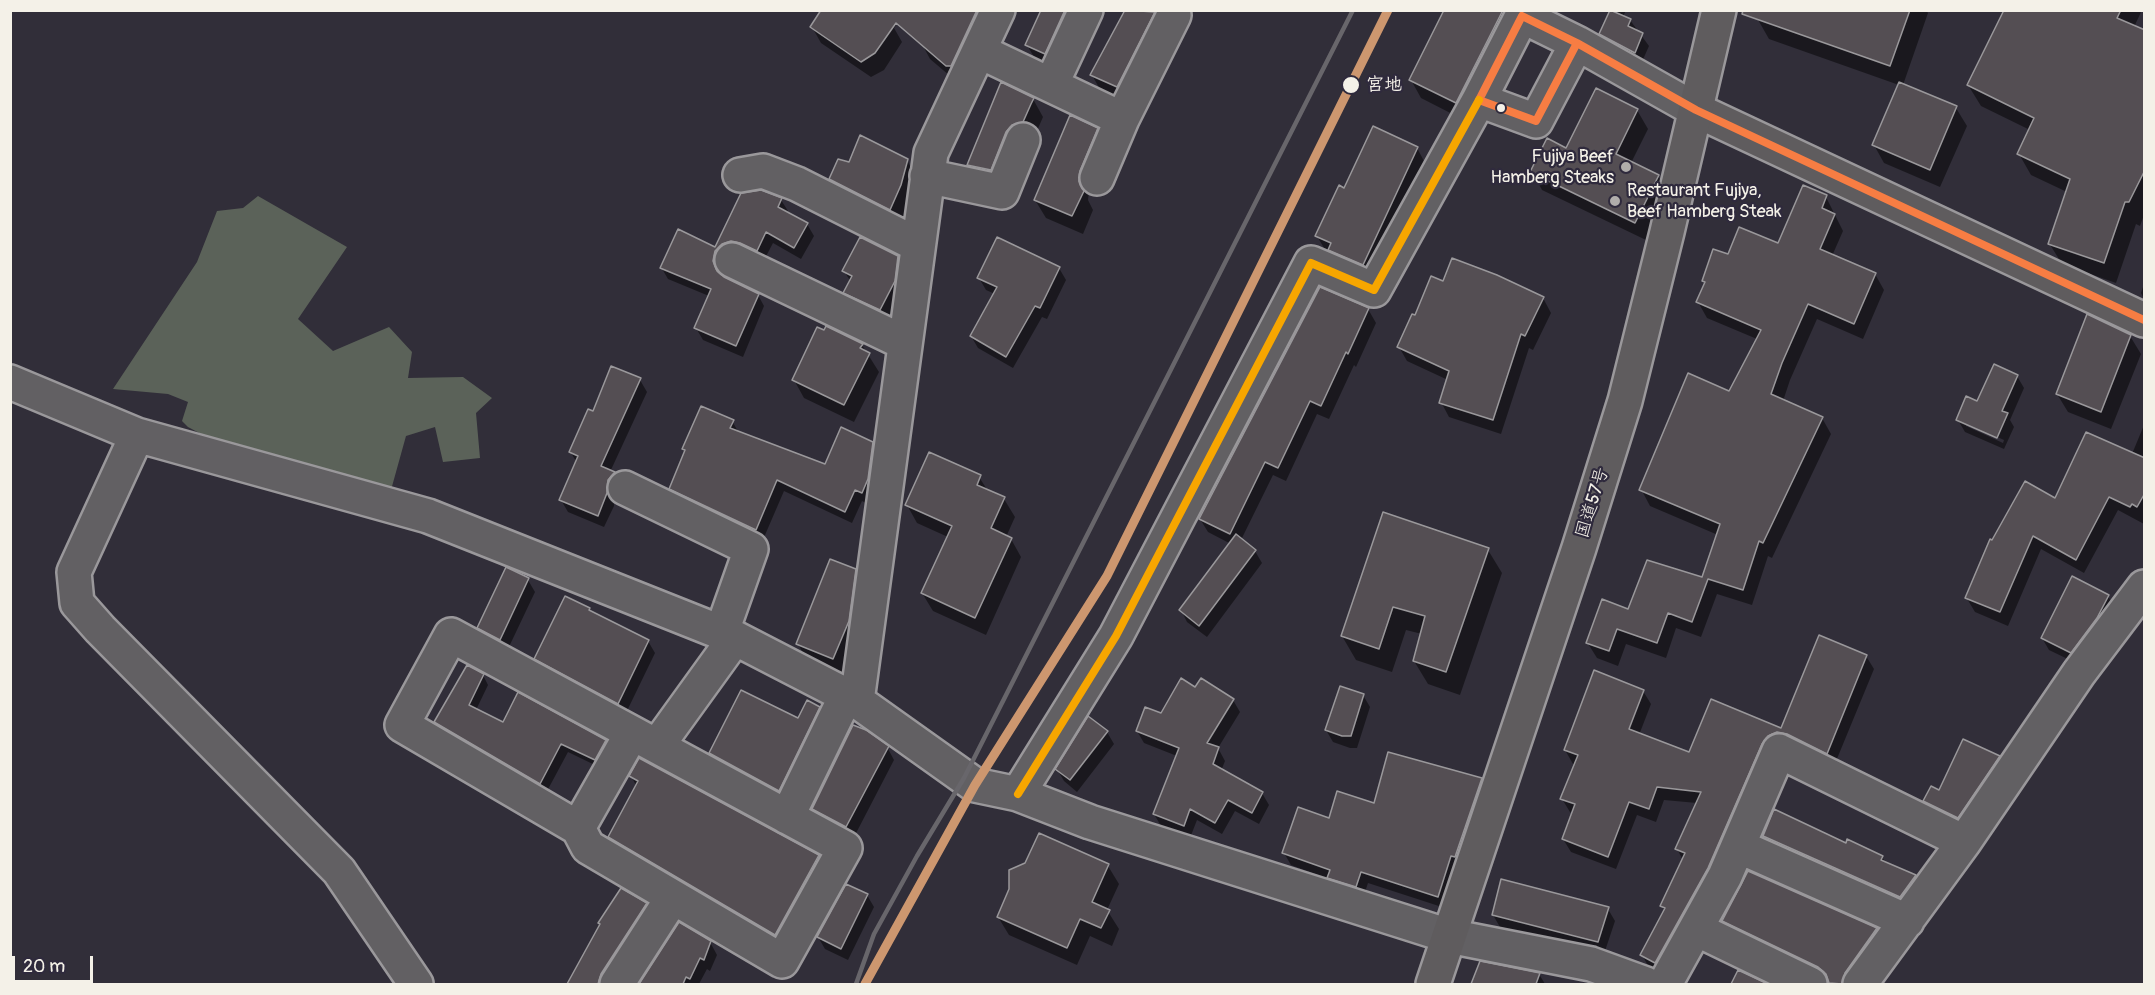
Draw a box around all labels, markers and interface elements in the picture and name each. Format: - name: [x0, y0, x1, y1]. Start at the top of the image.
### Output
- place label: 宮地: [1366, 74, 1402, 96]
- marker: 宮地: [1341, 75, 1361, 95]
- unlabelled marker: [1495, 102, 1507, 114]
- place label: Fujiya Beef Hamberg Steaks: [1491, 146, 1614, 188]
- marker: Fujiya Beef Hamberg Steaks: [1619, 160, 1633, 174]
- place label: Restaurant Fujiya, Beef Hamberg Steak: [1627, 180, 1781, 222]
- marker: Restaurant Fujiya, Beef Hamberg Steak: [1608, 194, 1622, 208]
- street label: 国道57号: [1572, 465, 1614, 541]
- scale bar: [15, 944, 96, 982]
- text: 20 m: [23, 955, 65, 978]

